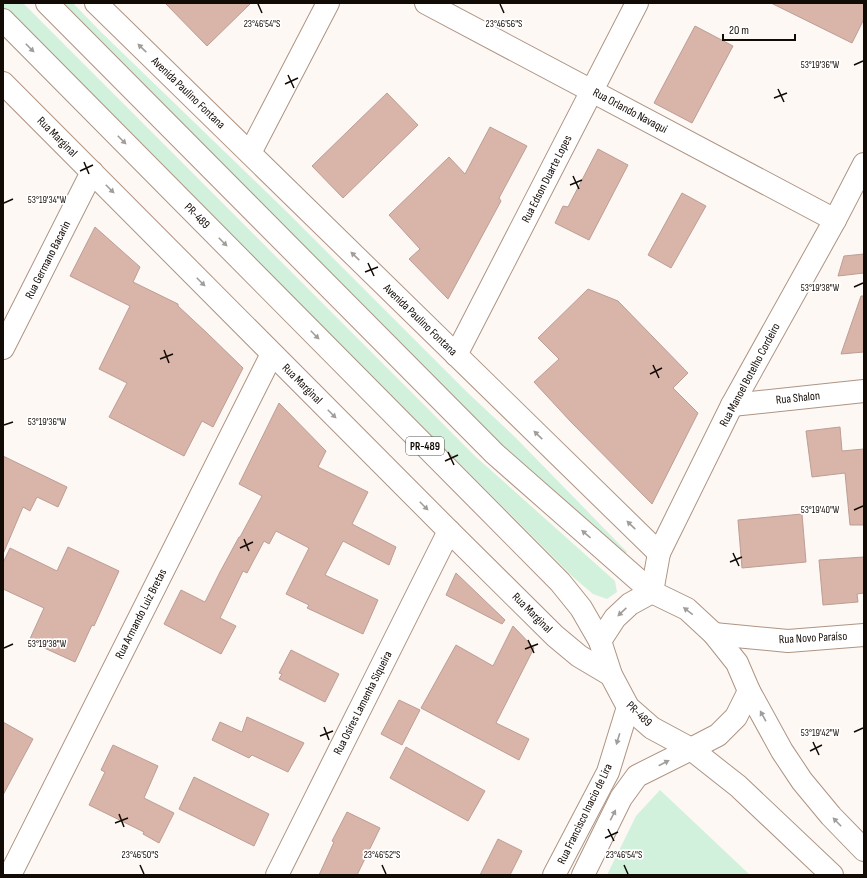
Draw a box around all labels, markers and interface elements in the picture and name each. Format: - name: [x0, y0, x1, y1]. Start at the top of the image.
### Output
- scale bar: [723, 16, 795, 42]
- text: 23°46'54"S: [244, 18, 280, 30]
- text: 23°46'56"S: [486, 18, 522, 30]
- text: 20 m: [729, 23, 749, 38]
- one-way arrow: [26, 43, 35, 53]
- one-way arrow: [137, 43, 147, 53]
- street label: Avenida Paulino Fontana: [147, 53, 228, 132]
- text: 53°19'36"W: [801, 59, 840, 71]
- street label: Rua Orlando Navaqui: [590, 85, 670, 137]
- street label: Rua Marginal: [34, 114, 80, 160]
- street label: Rua Edson Duarte Lopes: [519, 133, 575, 225]
- one-way arrow: [117, 135, 127, 145]
- one-way arrow: [105, 184, 115, 194]
- text: 53°19'34"W: [28, 194, 67, 206]
- street label: PR-489: [181, 200, 213, 232]
- street label: Rua Germano Bacarin: [22, 218, 74, 302]
- one-way arrow: [218, 237, 228, 247]
- one-way arrow: [350, 251, 360, 261]
- one-way arrow: [196, 277, 206, 287]
- street label: Avenida Paulino Fontana: [379, 280, 460, 359]
- text: 53°19'38"W: [801, 282, 840, 294]
- street label: Rua Manoel Botelho Cordeiro: [716, 321, 784, 429]
- one-way arrow: [310, 330, 320, 340]
- street label: Rua Marginal: [279, 361, 325, 407]
- street label: Rua Shalon: [775, 388, 821, 408]
- one-way arrow: [327, 409, 337, 419]
- text: 53°19'36"W: [28, 416, 67, 428]
- one-way arrow: [533, 430, 543, 440]
- road number: PR-489: [406, 437, 444, 455]
- one-way arrow: [419, 501, 429, 511]
- text: 53°19'40"W: [801, 504, 840, 516]
- one-way arrow: [626, 520, 636, 530]
- one-way arrow: [580, 529, 591, 538]
- street label: Rua Armando Luiz Bretas: [112, 566, 170, 662]
- street label: Rua Marginal: [509, 590, 555, 636]
- one-way arrow: [617, 607, 627, 617]
- one-way arrow: [683, 607, 694, 616]
- street label: Rua Novo Paraíso: [778, 629, 848, 647]
- text: 53°19'38"W: [28, 638, 67, 650]
- street label: Rua Osires Lamenha Siqueira: [330, 648, 396, 757]
- street label: PR-489: [623, 698, 655, 730]
- one-way arrow: [759, 710, 766, 722]
- text: 53°19'42"W: [801, 727, 840, 739]
- one-way arrow: [615, 733, 621, 745]
- one-way arrow: [658, 760, 670, 766]
- street label: Rua Francisco Inacio de Lira: [554, 761, 616, 867]
- one-way arrow: [609, 809, 616, 821]
- one-way arrow: [832, 817, 842, 827]
- text: 23°46'50"S: [122, 849, 158, 861]
- text: 23°46'52"S: [364, 849, 400, 861]
- text: 23°46'54"S: [606, 849, 642, 861]

